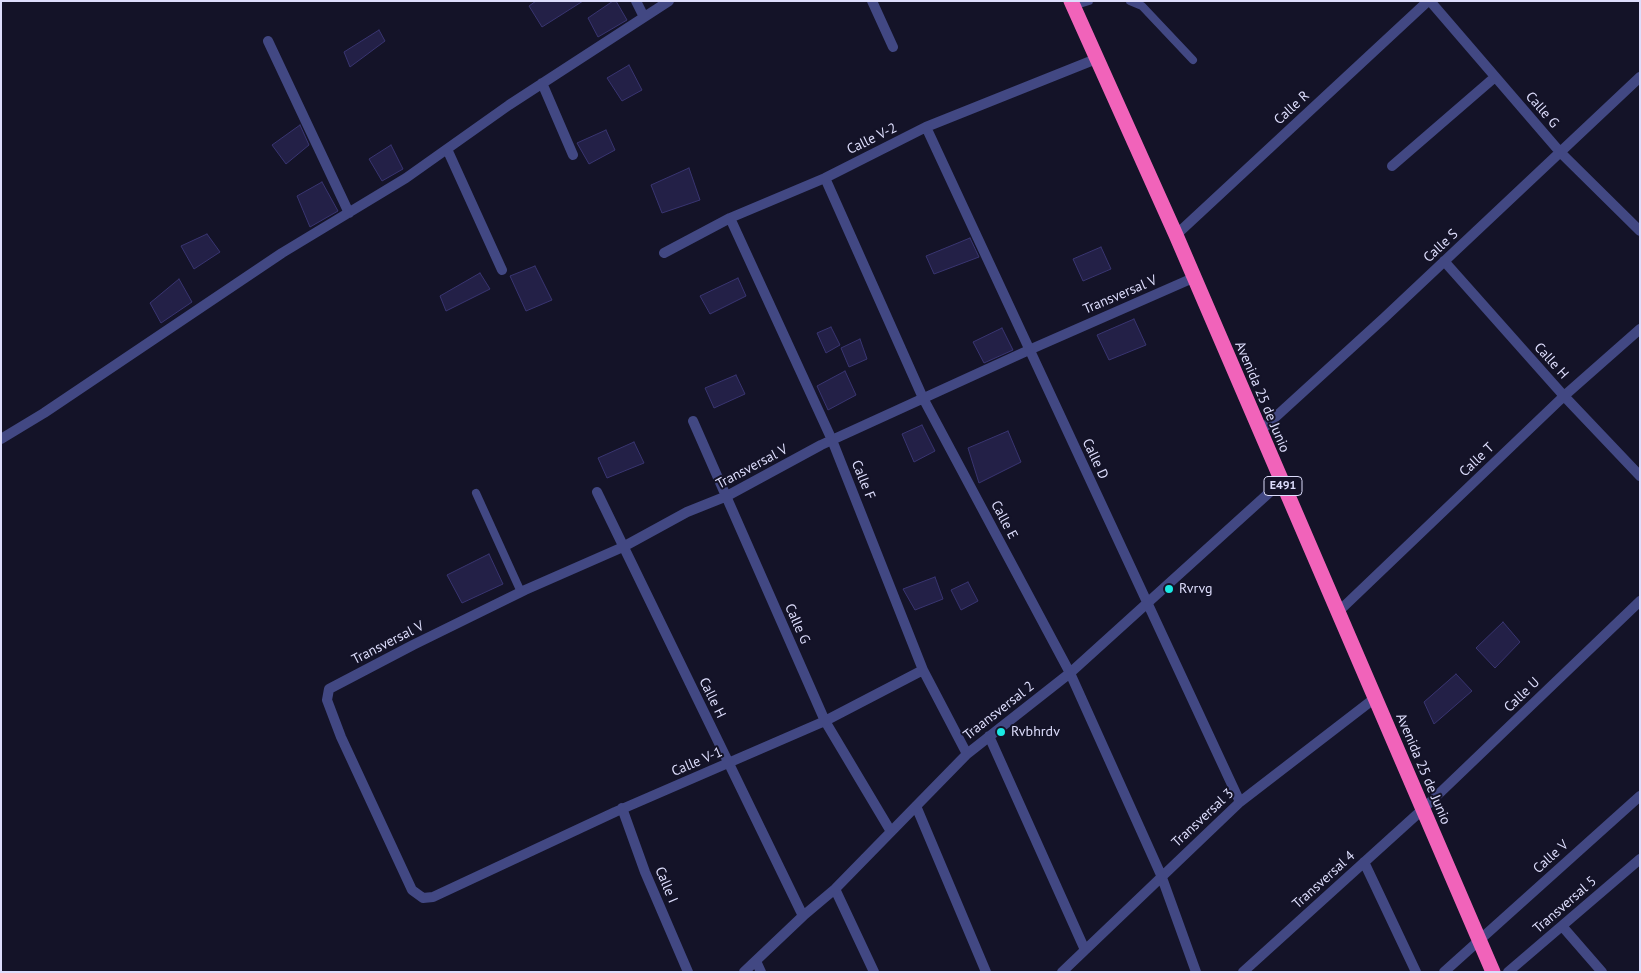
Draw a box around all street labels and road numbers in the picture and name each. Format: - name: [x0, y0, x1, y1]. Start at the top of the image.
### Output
- street label: Calle R: [1271, 88, 1313, 128]
- street label: Calle G: [1522, 89, 1562, 131]
- street label: Calle V-2: [844, 120, 900, 158]
- street label: Calle S: [1420, 226, 1462, 266]
- street label: Transversal V: [1081, 272, 1159, 318]
- street label: Avenida 25 de Junio: [1231, 339, 1293, 455]
- street label: Calle H: [1530, 339, 1572, 383]
- street label: Calle D: [1078, 436, 1112, 482]
- street label: Calle T: [1456, 440, 1498, 480]
- street label: Transversal V: [713, 441, 791, 493]
- street label: Calle F: [848, 458, 878, 502]
- road number: E491: [1264, 476, 1302, 496]
- street label: Calle E: [987, 498, 1021, 542]
- street label: Calle G: [781, 601, 813, 647]
- street label: Transversal V: [349, 618, 427, 668]
- street label: Calle U: [1501, 674, 1543, 716]
- street label: Calle H: [695, 675, 729, 721]
- street label: Traansversal 2: [960, 678, 1038, 744]
- street label: Avenida 25 de Junio: [1392, 711, 1454, 827]
- street label: Calle V-1: [669, 744, 725, 780]
- street label: Transversal 3: [1169, 785, 1237, 851]
- street label: Calle V: [1530, 837, 1572, 877]
- street label: Transversal 4: [1289, 848, 1359, 912]
- street label: Calle I: [651, 864, 681, 906]
- street label: Transversal 5: [1530, 873, 1600, 937]

